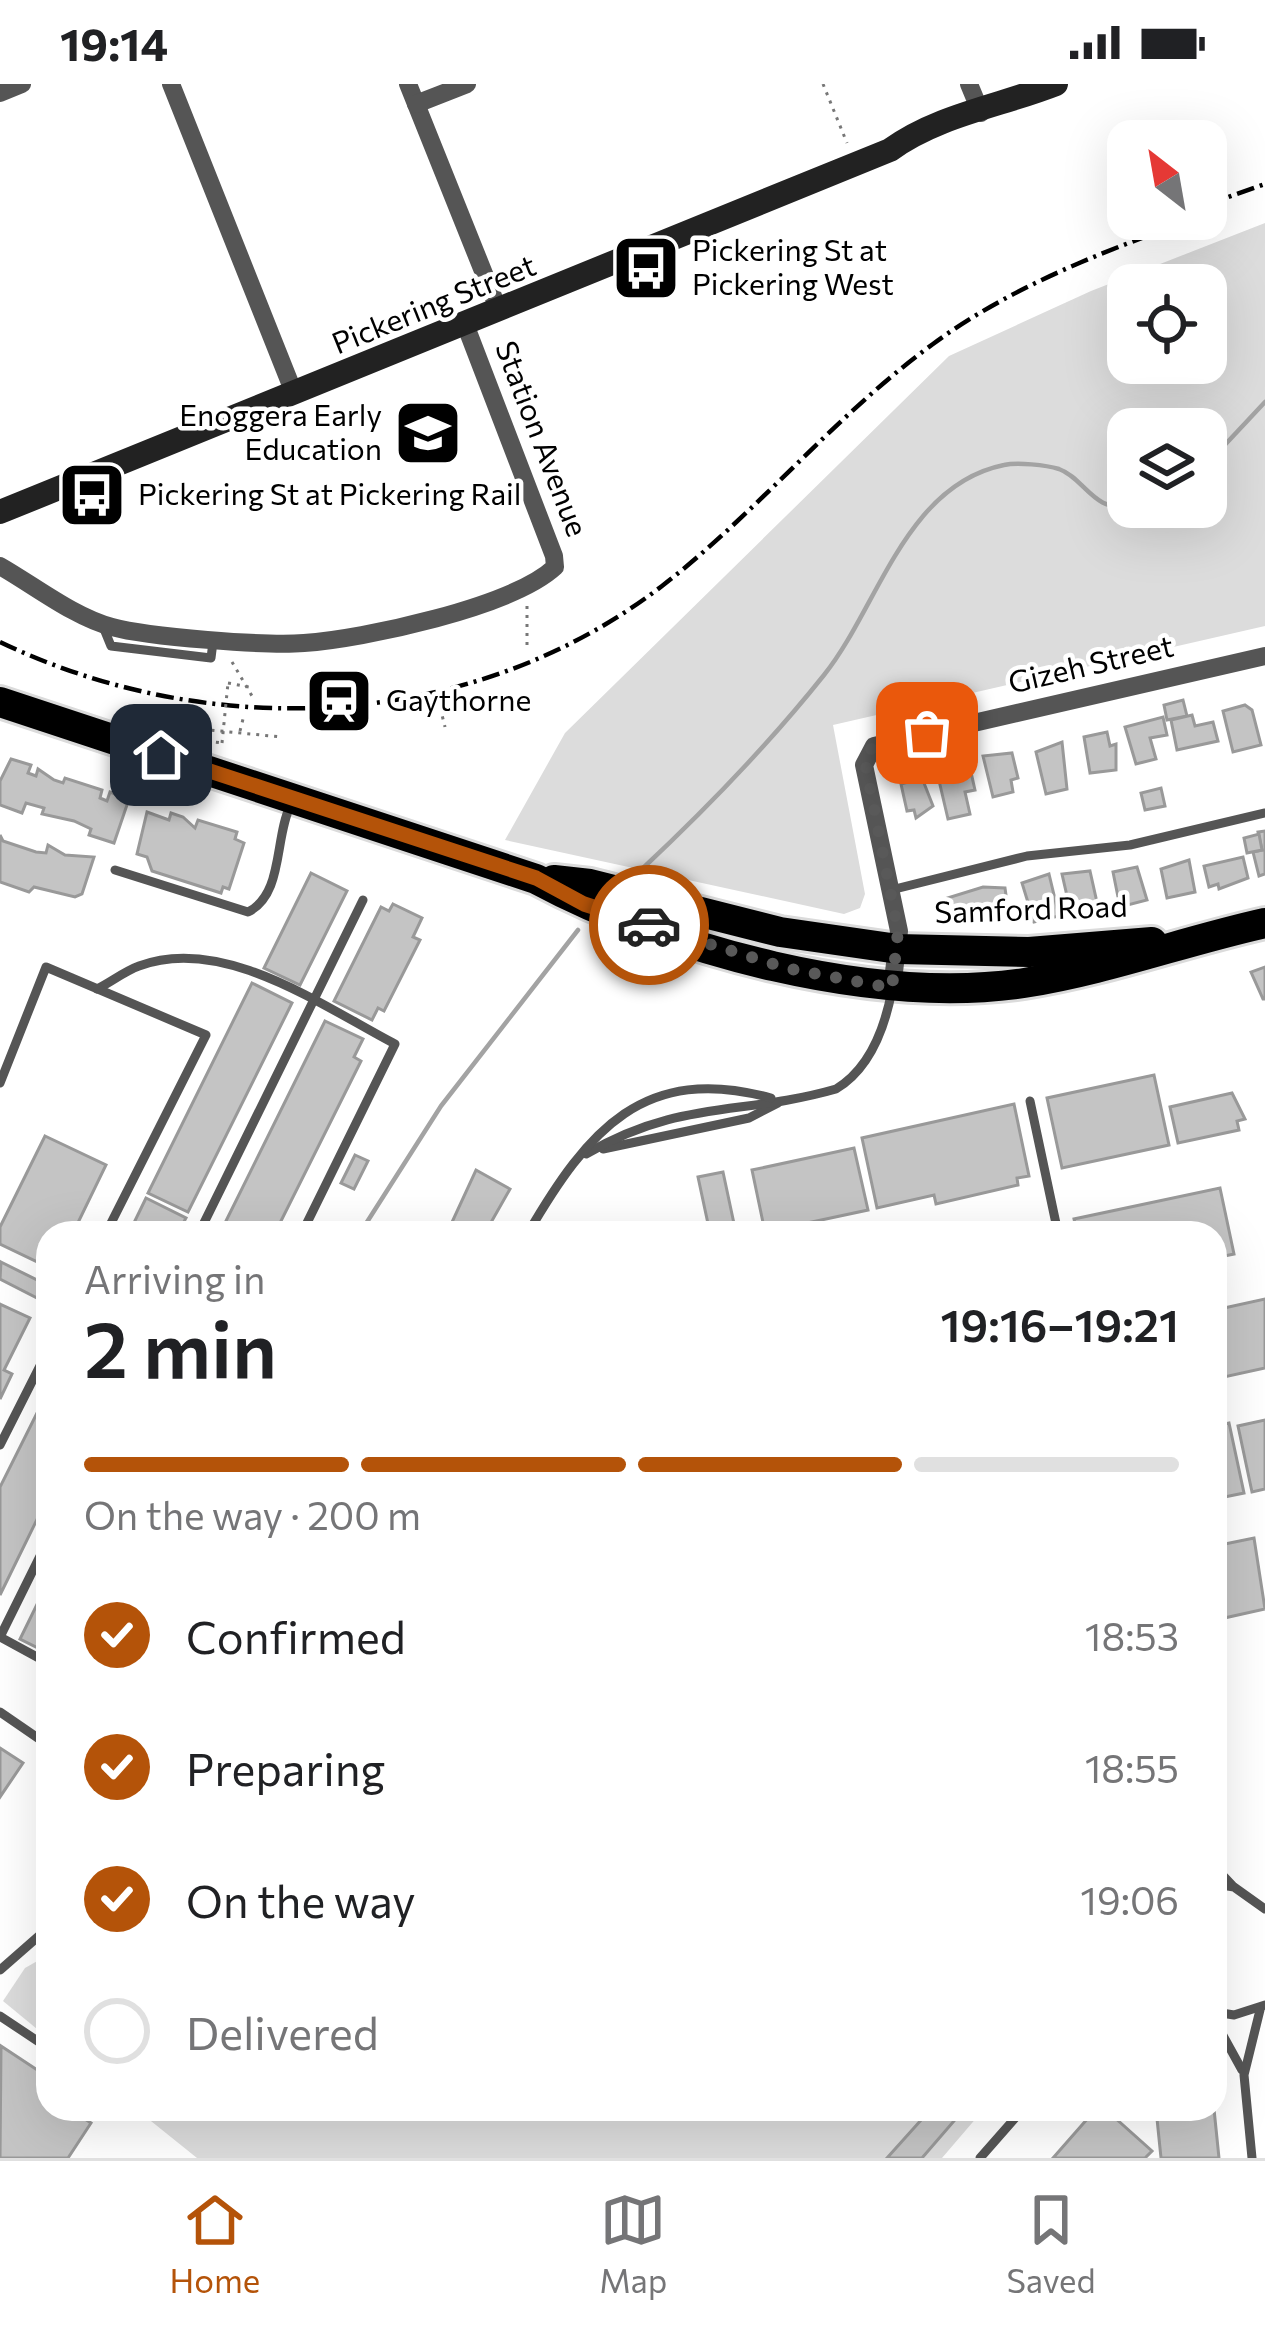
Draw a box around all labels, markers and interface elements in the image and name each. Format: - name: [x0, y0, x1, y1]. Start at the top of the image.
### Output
- text: 19:14: [60, 15, 168, 70]
- north arrow: [1107, 120, 1227, 240]
- map controls: [1107, 120, 1227, 528]
- place label: Pickering St at Pickering West: [692, 230, 894, 301]
- bus stop icon: Pickering St at Pickering West: [611, 233, 681, 303]
- street label: Pickering Street: [326, 245, 540, 360]
- button: locate: [1107, 264, 1227, 384]
- street label: Station Avenue: [489, 335, 598, 541]
- place label: Enoggera Early Education: [179, 395, 382, 466]
- school or university icon: Enoggera Early Education: [393, 398, 463, 468]
- button: layers: [1107, 408, 1227, 528]
- bus stop icon: Pickering St at Pickering Rail: [57, 460, 127, 530]
- place label: Pickering St at Pickering Rail: [138, 474, 521, 511]
- street label: Gizeh Street: [1004, 626, 1177, 699]
- station icon: Gaythorne: [304, 666, 374, 736]
- place label: Gaythorne: [386, 680, 531, 717]
- pin: [876, 682, 978, 784]
- icon: bag: [894, 700, 960, 766]
- pin: [110, 704, 212, 806]
- icon: home: [128, 722, 194, 788]
- courier: [589, 865, 709, 985]
- street label: Samford Road: [934, 886, 1128, 929]
- icon: car: [616, 892, 682, 958]
- text: Arriving in: [84, 1254, 265, 1302]
- text: 19:16–19:21: [941, 1296, 1179, 1351]
- text: 2 min: [84, 1299, 277, 1394]
- text: On the way · 200 m: [84, 1490, 421, 1538]
- icon: check: [84, 1602, 150, 1668]
- text: Confirmed: [186, 1608, 406, 1663]
- text: 18:53: [1085, 1611, 1179, 1659]
- icon: check: [84, 1734, 150, 1800]
- text: Preparing: [186, 1740, 385, 1795]
- text: 18:55: [1085, 1743, 1179, 1791]
- icon: check: [84, 1866, 150, 1932]
- text: On the way: [186, 1872, 416, 1927]
- text: 19:06: [1080, 1875, 1179, 1923]
- text: Delivered: [186, 2004, 379, 2059]
- tab: Home: [170, 2187, 260, 2300]
- tab: Map: [599, 2187, 667, 2300]
- tab: Saved: [1006, 2187, 1095, 2300]

